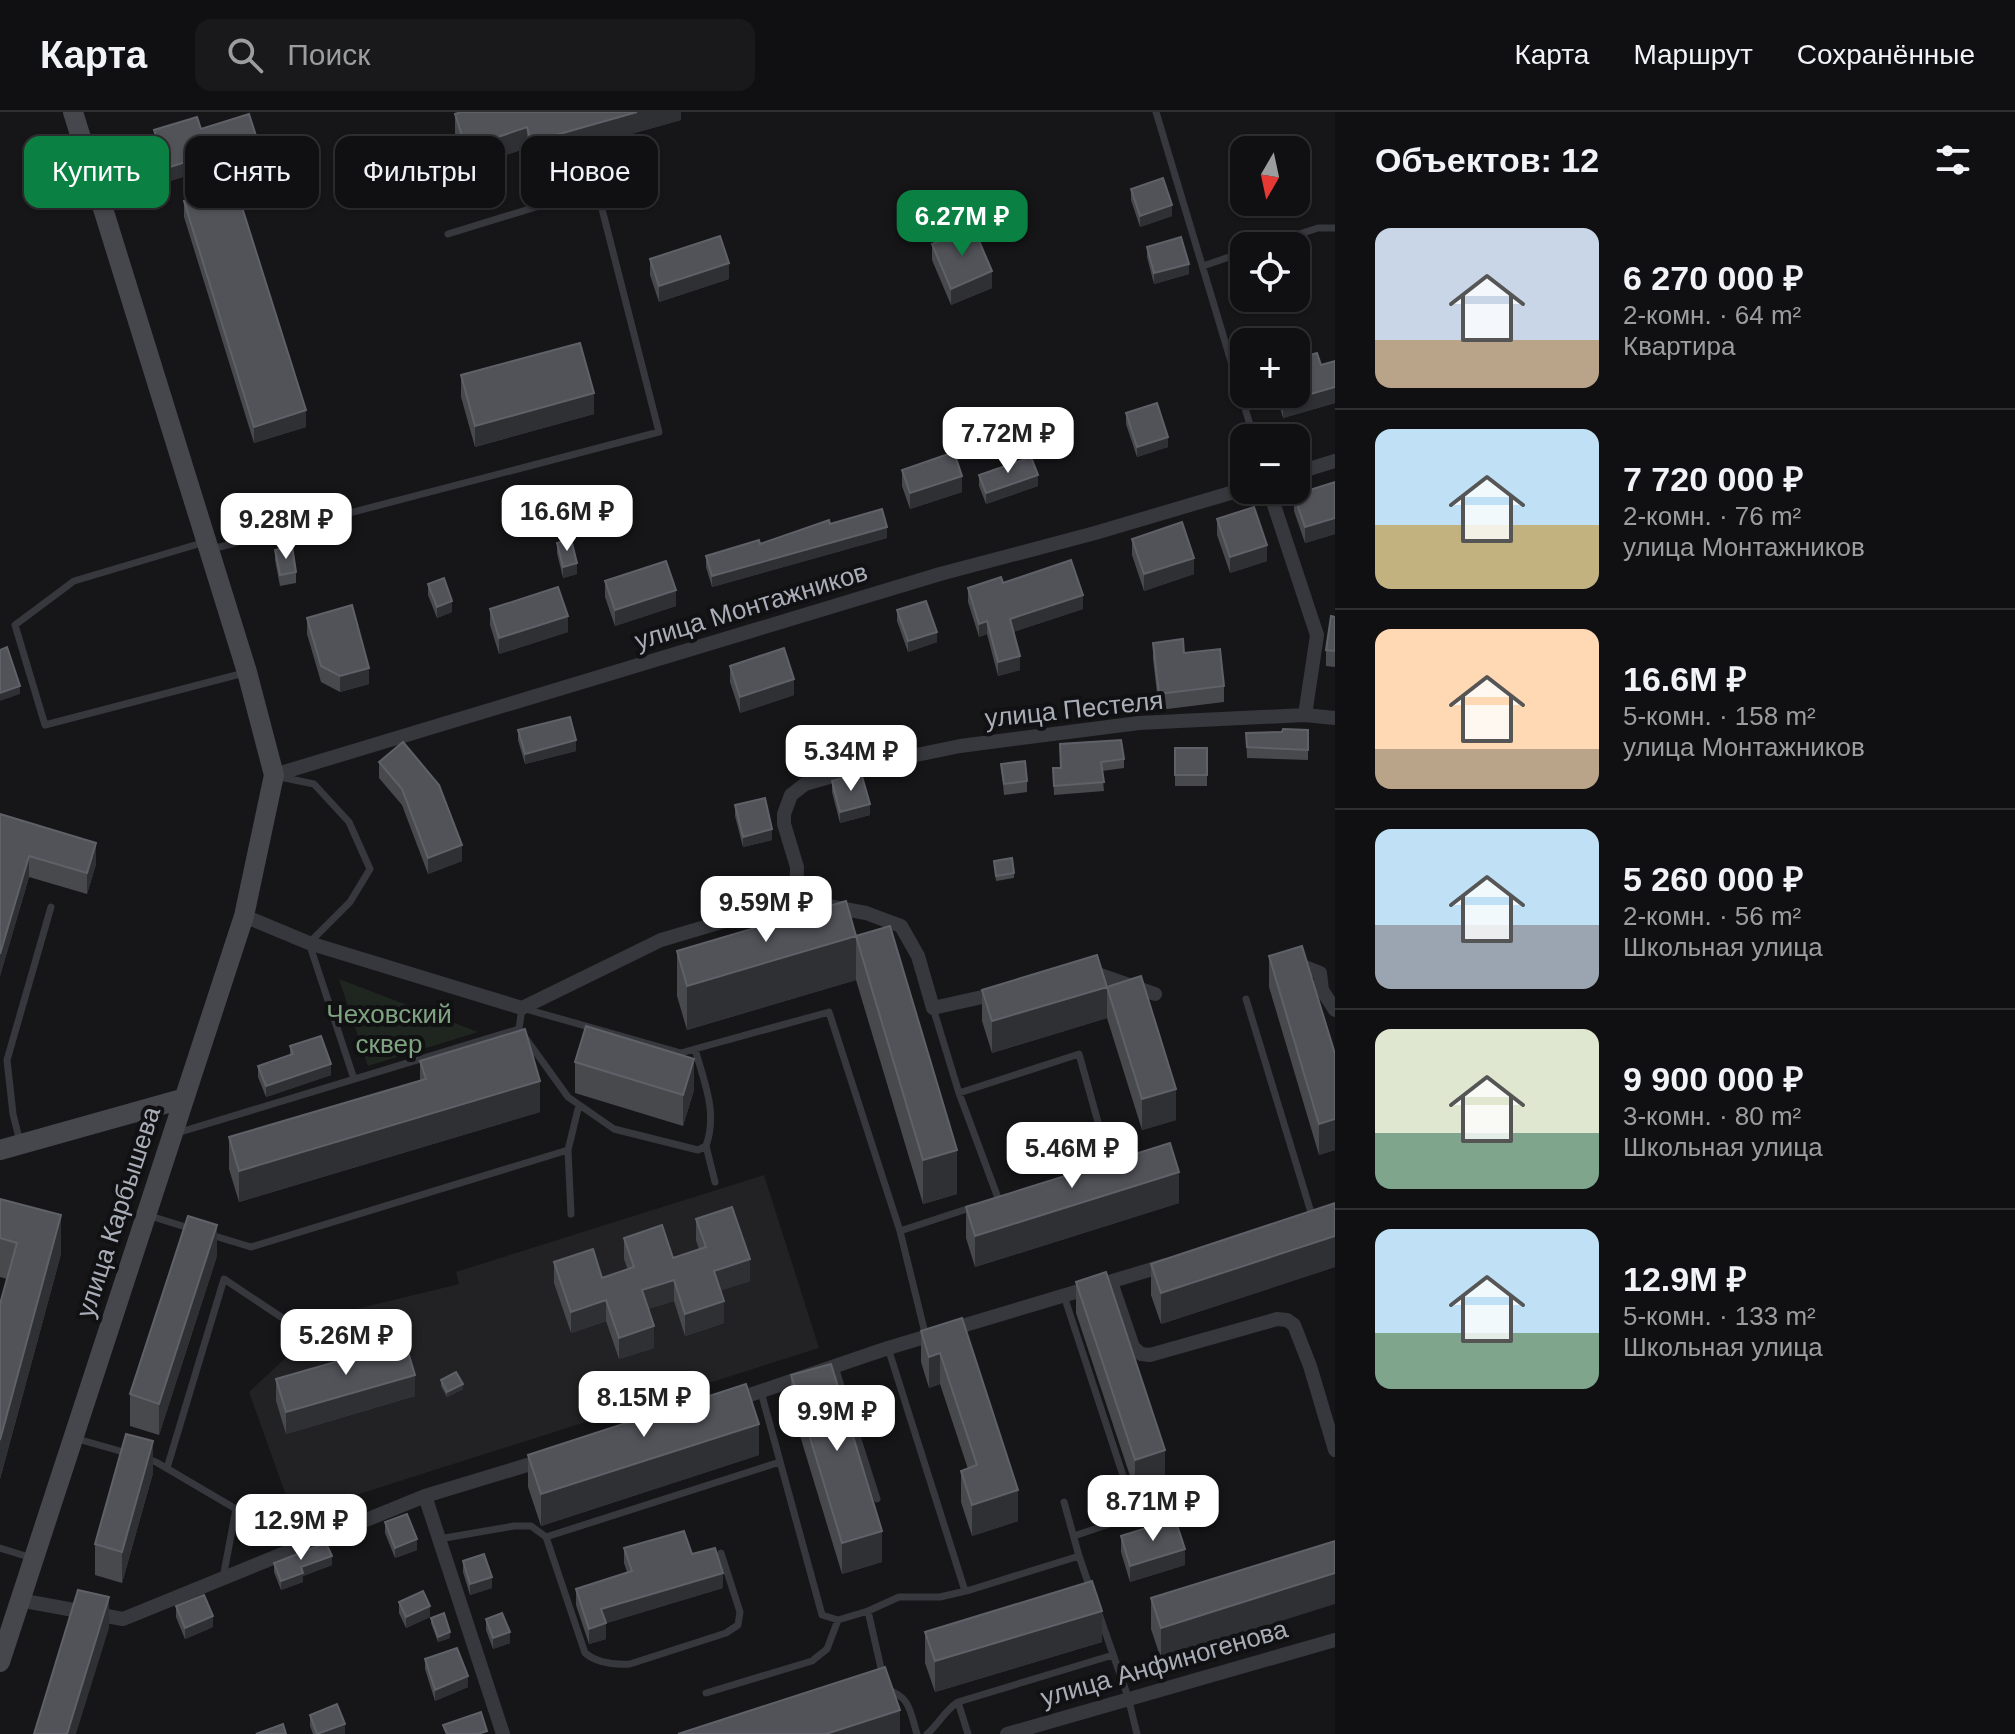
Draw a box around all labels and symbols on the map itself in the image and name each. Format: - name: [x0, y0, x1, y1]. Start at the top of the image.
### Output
- north arrow: [1230, 136, 1310, 216]
- pin: 6.27M ₽: [888, 190, 1036, 258]
- pin: 7.72M ₽: [934, 407, 1082, 475]
- pin: 16.6M ₽: [493, 485, 641, 553]
- pin: 9.28M ₽: [212, 493, 360, 561]
- street label: улица Монтажников: [631, 556, 871, 656]
- street label: улица Пестеля: [983, 685, 1165, 733]
- pin: 5.34M ₽: [777, 725, 925, 793]
- pin: 9.59M ₽: [692, 876, 840, 944]
- park label: Чеховский сквер: [326, 999, 452, 1059]
- street label: улица Карбышева: [70, 1102, 166, 1321]
- pin: 5.46M ₽: [998, 1122, 1146, 1190]
- pin: 5.26M ₽: [272, 1309, 420, 1377]
- pin: 8.15M ₽: [570, 1371, 718, 1439]
- pin: 9.9M ₽: [772, 1385, 902, 1453]
- pin: 8.71M ₽: [1079, 1475, 1227, 1543]
- pin: 12.9M ₽: [227, 1494, 375, 1562]
- street label: улица Анфиногенова: [1037, 1613, 1291, 1713]

